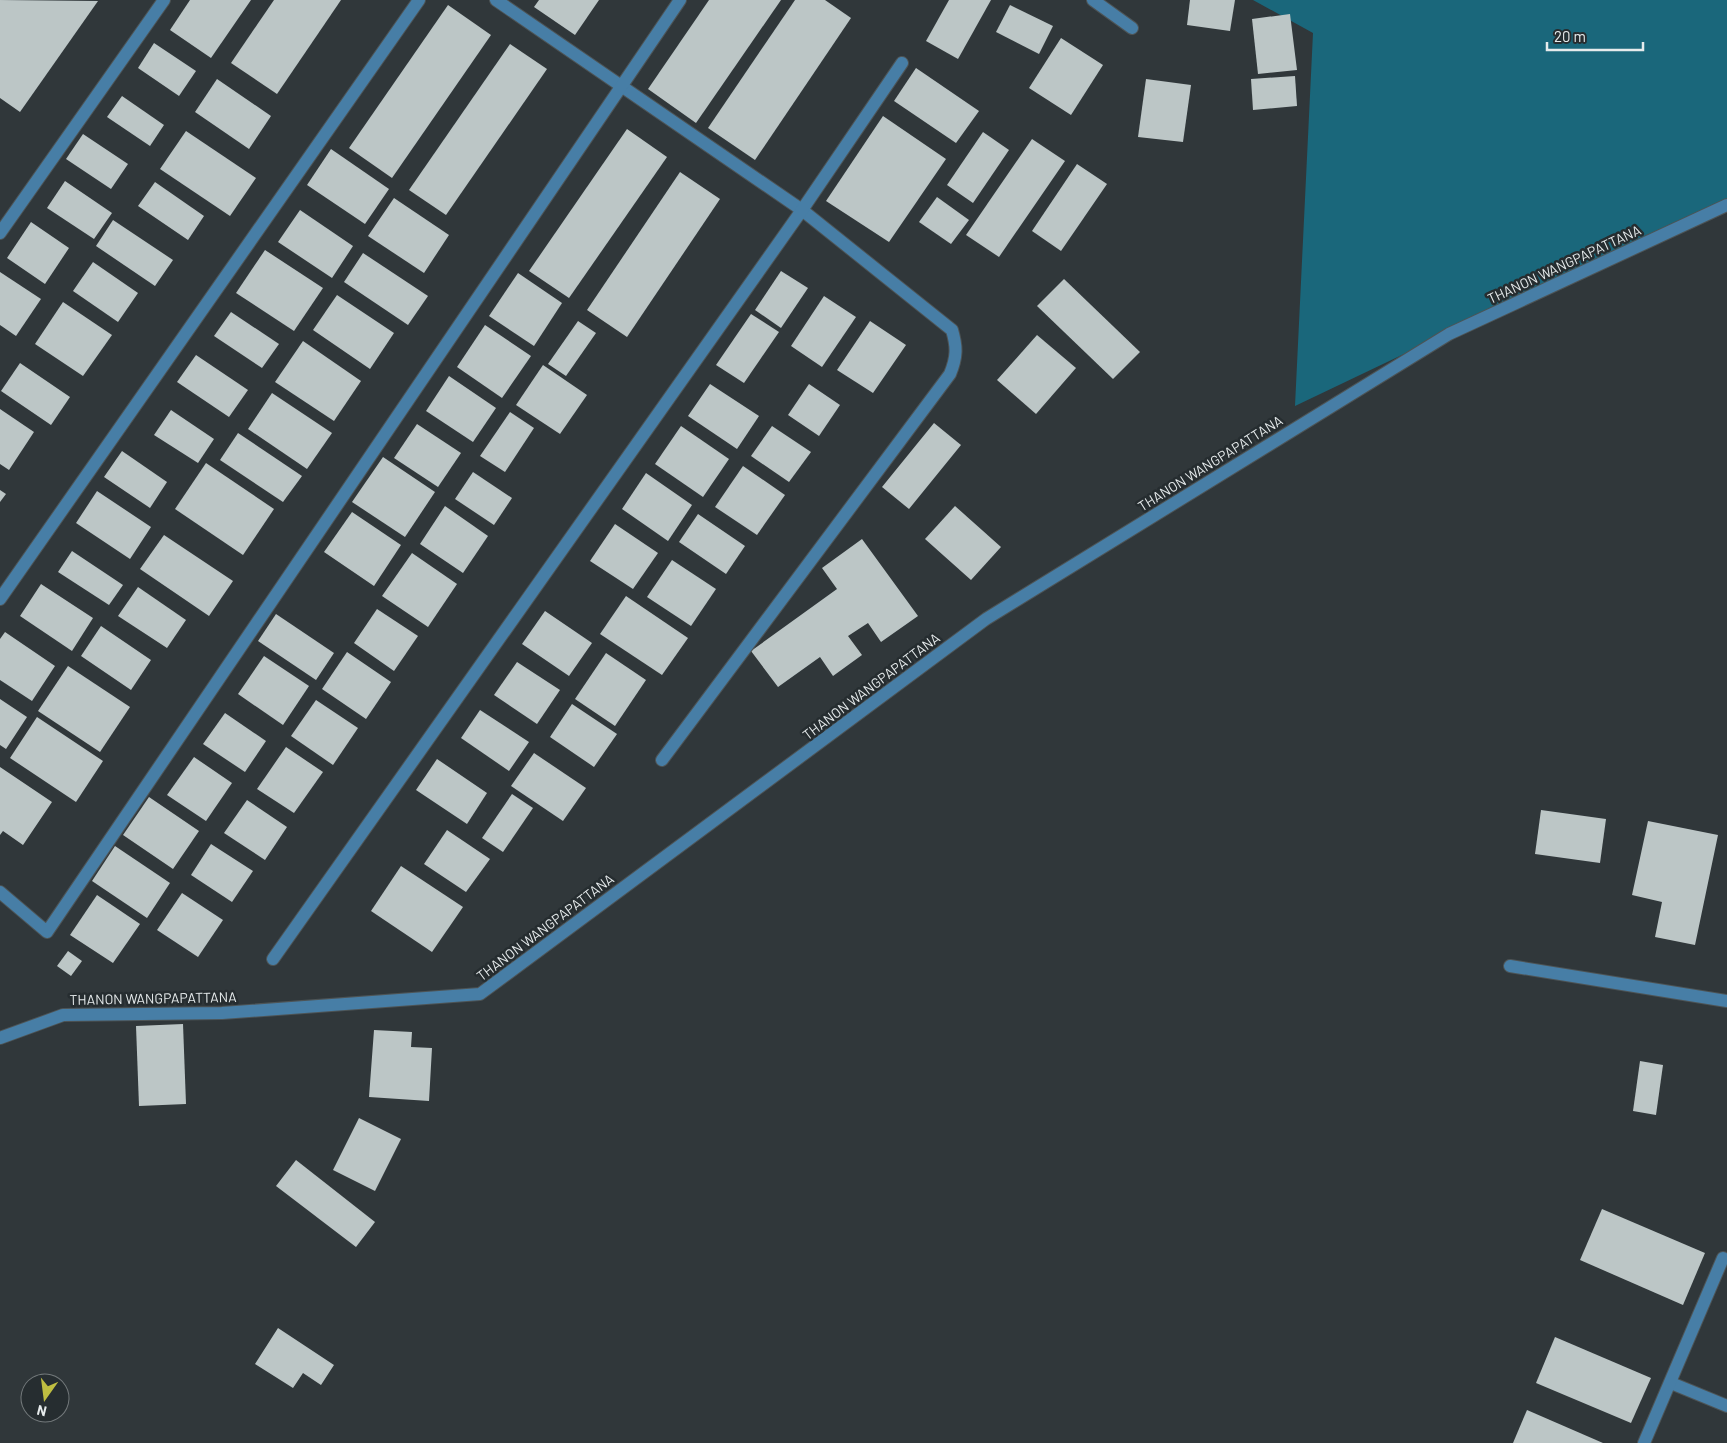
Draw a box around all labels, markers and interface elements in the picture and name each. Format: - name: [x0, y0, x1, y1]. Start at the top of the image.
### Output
- scale bar: [1547, 20, 1643, 52]
- text: 20 m: [1554, 27, 1586, 45]
- street label: THANON WANGPAPATTANA: [1485, 221, 1644, 307]
- street label: THANON WANGPAPATTANA: [1135, 411, 1286, 515]
- street label: THANON WANGPAPATTANA: [799, 629, 943, 743]
- street label: THANON WANGPAPATTANA: [473, 870, 617, 984]
- street label: THANON WANGPAPATTANA: [69, 988, 237, 1008]
- north arrow: [20, 1373, 70, 1423]
- text: N: [35, 1402, 48, 1420]

